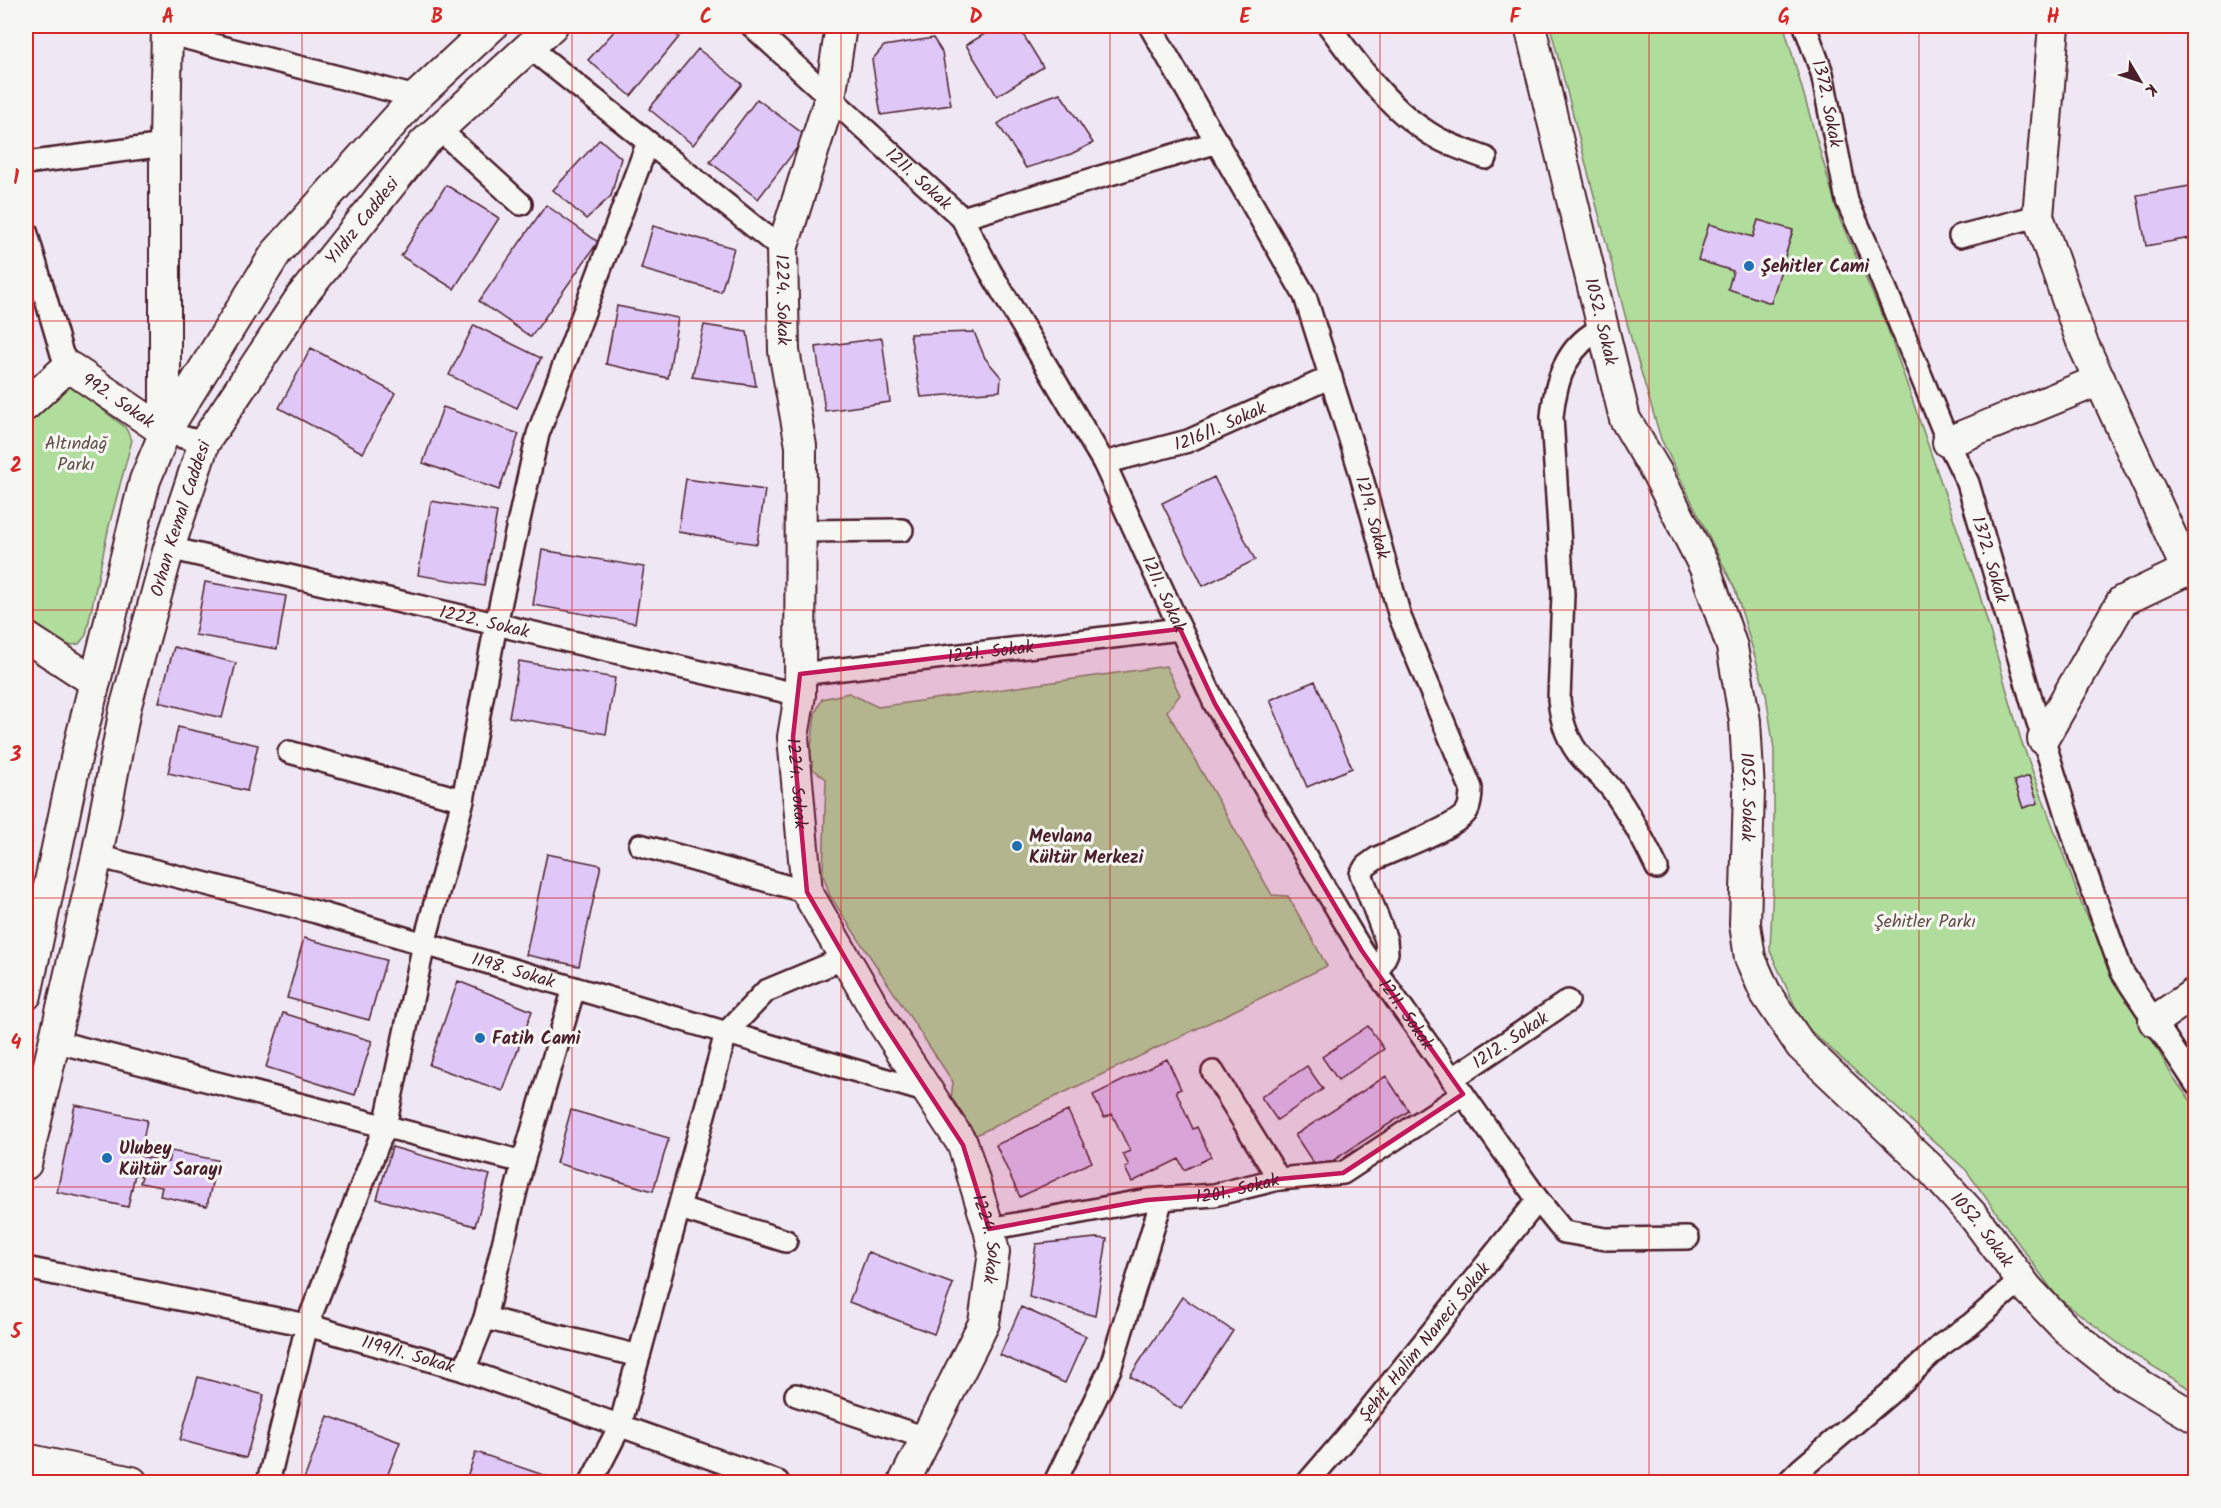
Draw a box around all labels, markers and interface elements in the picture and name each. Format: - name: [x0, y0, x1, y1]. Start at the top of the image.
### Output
- text: A: [162, 2, 174, 34]
- text: B: [431, 2, 443, 34]
- text: C: [700, 2, 712, 34]
- text: D: [969, 2, 983, 34]
- text: E: [1239, 2, 1251, 34]
- text: F: [1510, 2, 1522, 34]
- text: G: [1778, 2, 1790, 34]
- text: H: [2046, 2, 2060, 34]
- north arrow: [2110, 51, 2170, 111]
- street label: 1372. Sokak: [1802, 56, 1849, 151]
- text: K: [2138, 78, 2163, 101]
- street label: 1211. Sokak: [878, 141, 958, 218]
- text: 1: [13, 163, 19, 195]
- street label: Yıldız Caddesi: [319, 171, 408, 272]
- place label: Şehitler Cami: [1761, 253, 1869, 282]
- street label: 1224. Sokak: [766, 254, 797, 346]
- marker: Şehitler Cami: [1742, 259, 1756, 273]
- street label: 1052. Sokak: [1575, 275, 1625, 369]
- street label: 992. Sokak: [75, 366, 160, 437]
- street label: 1216/1. Sokak: [1171, 394, 1272, 460]
- park label: Altındağ Parkı: [45, 430, 109, 480]
- street label: Orhan Kemal Caddesi: [143, 436, 220, 600]
- text: 2: [10, 451, 22, 483]
- street label: 1219. Sokak: [1346, 473, 1397, 563]
- street label: 1372. Sokak: [1962, 513, 2015, 607]
- street label: 1211. Sokak: [1133, 551, 1194, 638]
- street label: 1222. Sokak: [436, 598, 533, 648]
- street label: 1221. Sokak: [946, 633, 1036, 672]
- street label: 1224. Sokak: [777, 737, 814, 831]
- text: 3: [10, 740, 22, 772]
- street label: 1052. Sokak: [1731, 751, 1762, 842]
- place label: Mevlana Kültür Merkezi: [1029, 823, 1144, 873]
- marker: Mevlana Kültür Merkezi: [1010, 839, 1024, 853]
- park label: Şehitler Parkı: [1874, 908, 1976, 937]
- street label: 1198. Sokak: [468, 946, 559, 998]
- street label: 1211. Sokak: [1370, 973, 1441, 1057]
- street label: 1212. Sokak: [1467, 1005, 1555, 1077]
- place label: Fatih Cami: [492, 1025, 581, 1054]
- text: 4: [11, 1028, 22, 1060]
- marker: Fatih Cami: [473, 1031, 487, 1045]
- place label: Ulubey Kültür Sarayı: [119, 1135, 223, 1185]
- marker: Ulubey Kültür Sarayı: [100, 1151, 114, 1165]
- street label: 1201. Sokak: [1195, 1166, 1283, 1212]
- street label: 1052. Sokak: [1942, 1186, 2020, 1275]
- street label: 1224. Sokak: [963, 1191, 1007, 1286]
- street label: Şehit Halim Naneci Sokak: [1352, 1256, 1499, 1429]
- text: 5: [10, 1317, 23, 1349]
- street label: 1199/1. Sokak: [358, 1328, 458, 1383]

